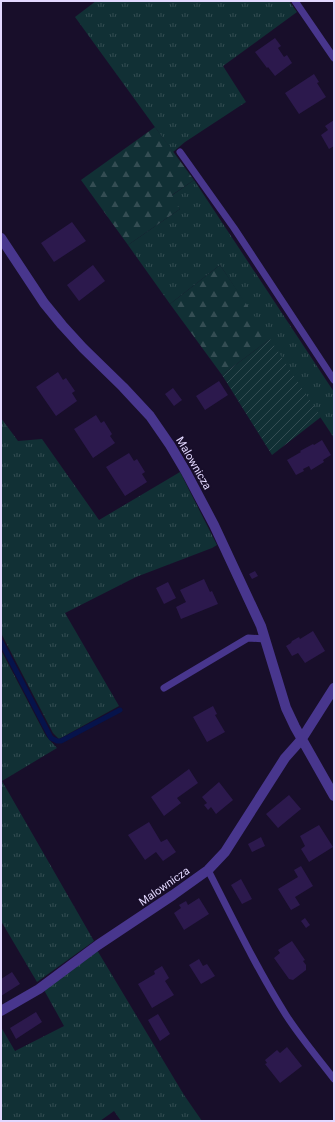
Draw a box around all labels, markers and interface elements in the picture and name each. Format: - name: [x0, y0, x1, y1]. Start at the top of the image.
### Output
- street label: Malownicza: [173, 435, 214, 492]
- street label: Malownicza: [136, 864, 192, 909]

